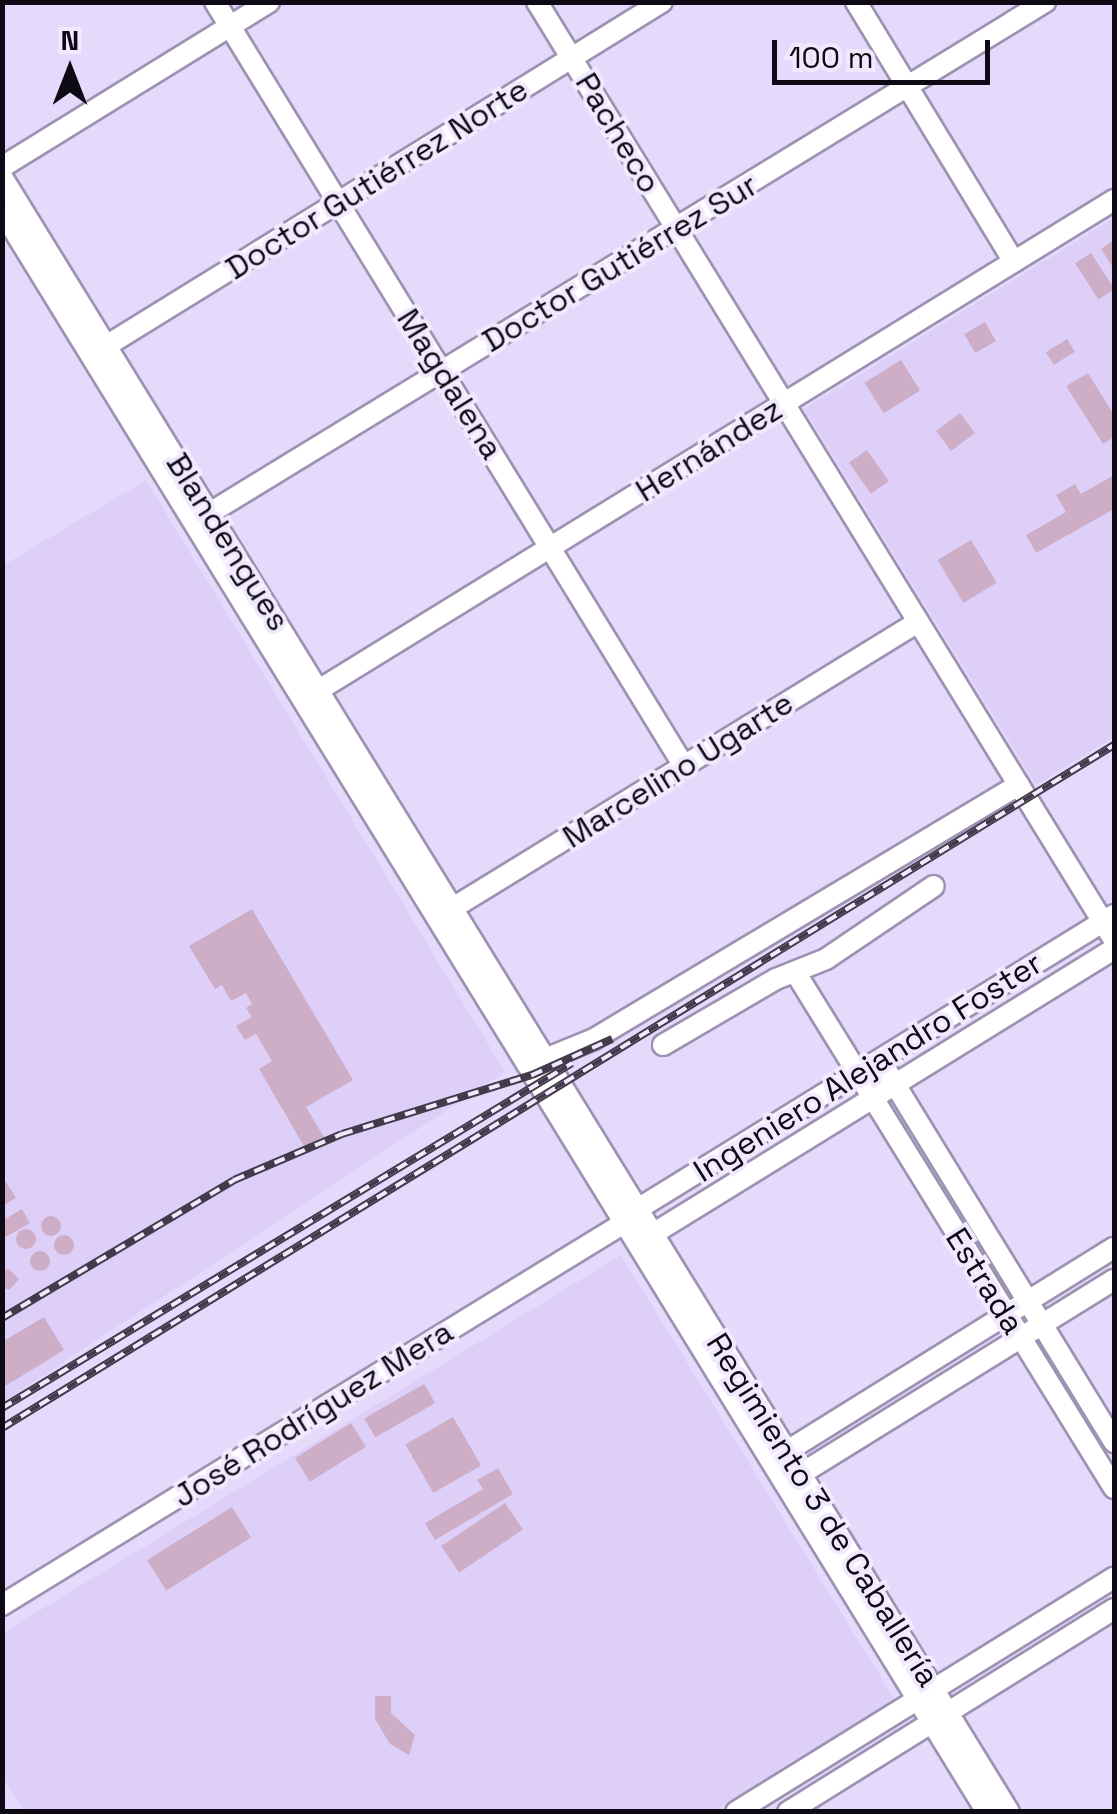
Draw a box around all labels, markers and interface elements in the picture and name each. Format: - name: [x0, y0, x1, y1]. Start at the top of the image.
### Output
- north arrow: [20, 20, 120, 120]
- scale bar: [777, 20, 994, 82]
- text: N: [61, 22, 79, 58]
- text: 100 m: [789, 38, 874, 77]
- street label: Pacheco: [567, 66, 669, 200]
- street label: Doctor Gutiérrez Norte: [219, 70, 535, 288]
- street label: Doctor Gutiérrez Sur: [476, 166, 764, 360]
- street label: Magdalena: [389, 302, 511, 466]
- street label: Hernández: [629, 390, 789, 510]
- street label: Blandengues: [158, 446, 298, 638]
- street label: Marcelino Ugarte: [556, 684, 800, 856]
- street label: Ingeniero Alejandro Foster: [686, 944, 1050, 1190]
- street label: Estrada: [938, 1221, 1032, 1341]
- street label: José Rodríguez Mera: [166, 1312, 460, 1516]
- street label: Regimiento 3 de Caballería: [698, 1326, 948, 1694]

